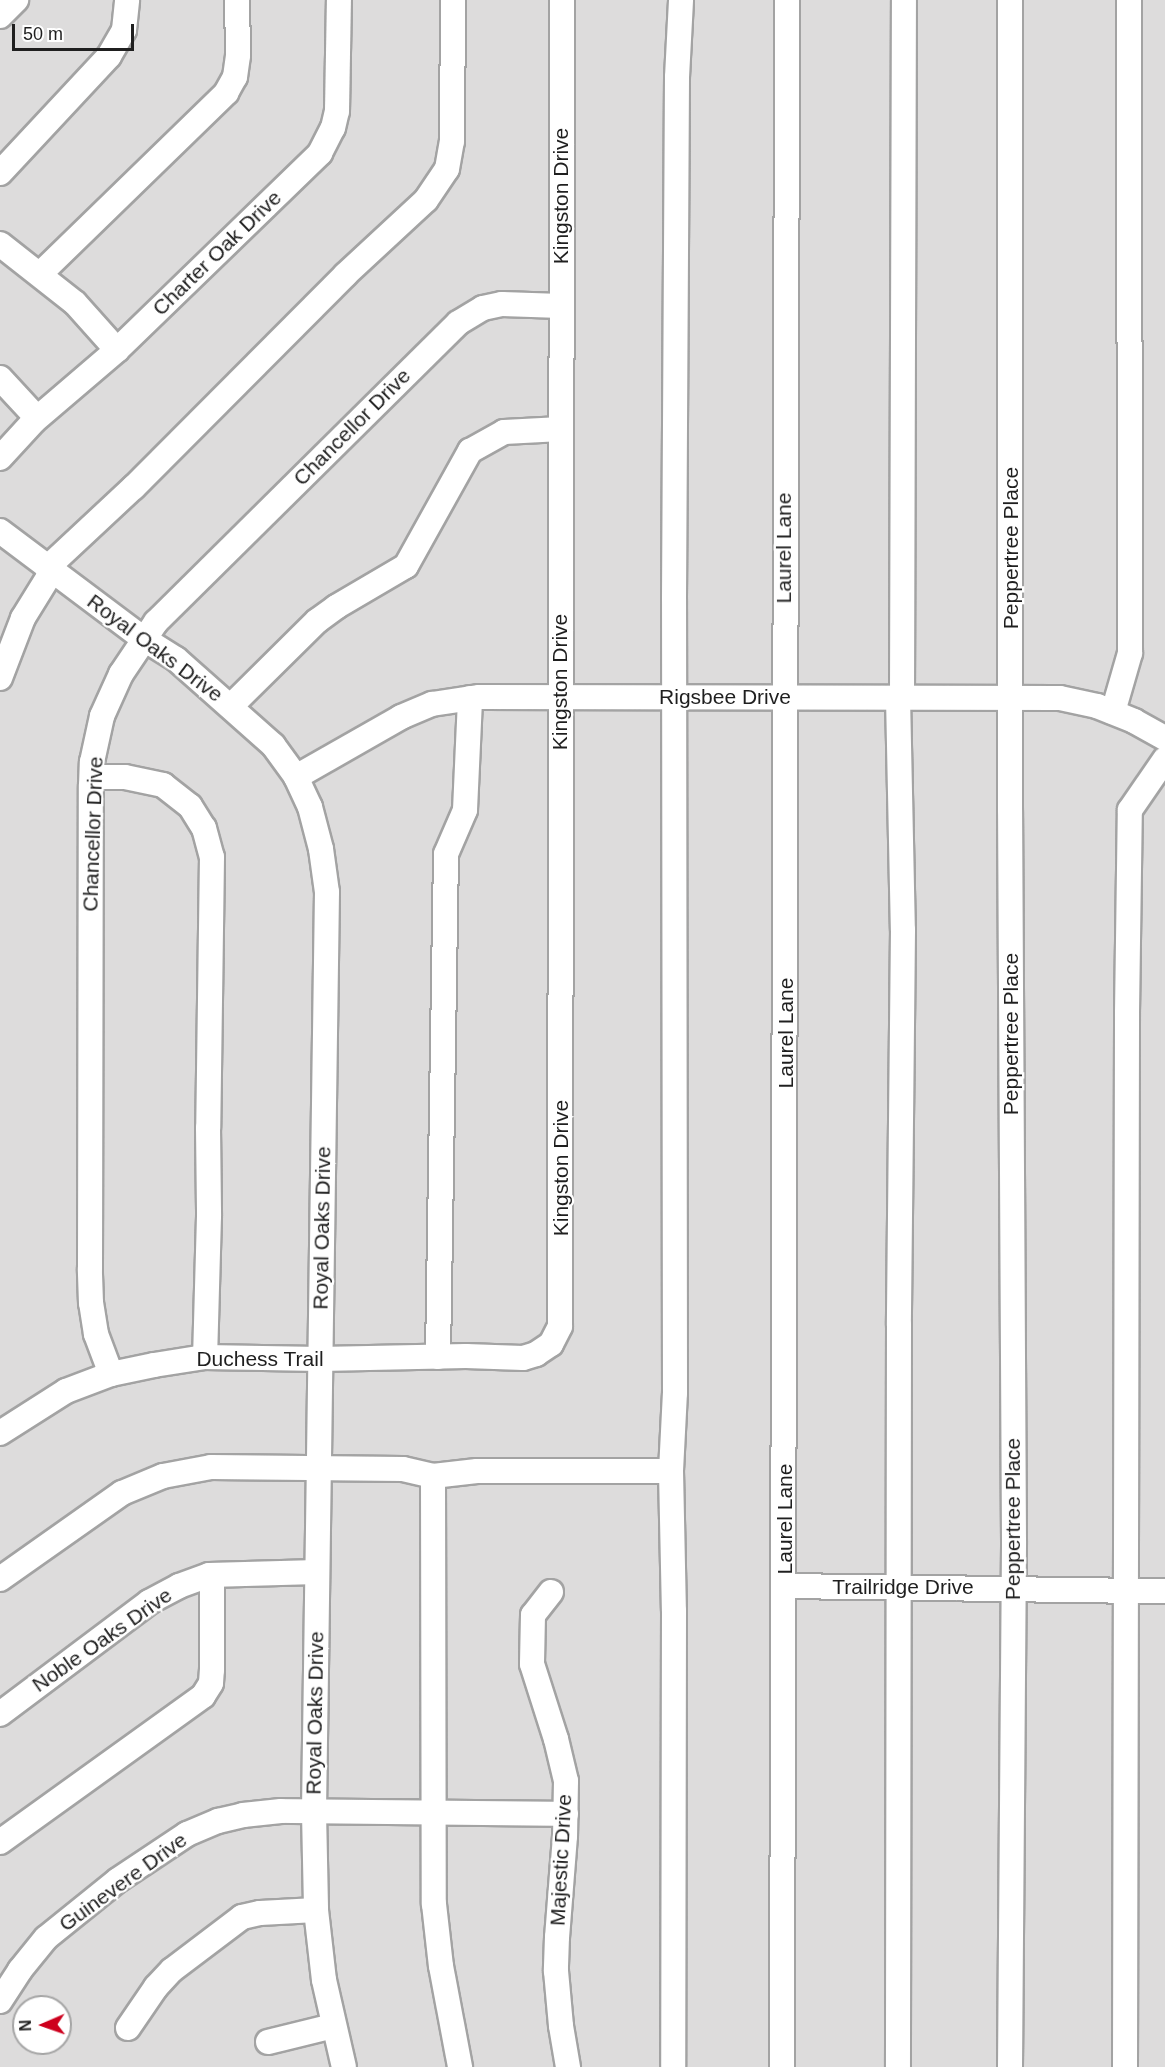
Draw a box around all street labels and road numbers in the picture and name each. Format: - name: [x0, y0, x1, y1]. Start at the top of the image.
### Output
- street label: Kingston Drive: [548, 128, 574, 264]
- street label: Charter Oak Drive: [147, 185, 287, 321]
- street label: Chancellor Drive: [288, 363, 416, 491]
- street label: Peppertree Place: [998, 467, 1024, 629]
- street label: Laurel Lane: [771, 493, 797, 603]
- street label: Royal Oaks Drive: [82, 589, 228, 707]
- street label: Kingston Drive: [547, 614, 573, 750]
- street label: Rigsbee Drive: [659, 684, 791, 710]
- street label: Chancellor Drive: [78, 756, 108, 912]
- street label: Peppertree Place: [998, 953, 1024, 1115]
- street label: Laurel Lane: [773, 978, 799, 1088]
- street label: Kingston Drive: [548, 1100, 574, 1236]
- street label: Royal Oaks Drive: [308, 1146, 336, 1310]
- street label: Duchess Trail: [196, 1346, 324, 1372]
- street label: Peppertree Place: [1000, 1438, 1026, 1600]
- street label: Laurel Lane: [772, 1464, 798, 1574]
- street label: Trailridge Drive: [832, 1574, 974, 1600]
- street label: Noble Oaks Drive: [27, 1582, 177, 1698]
- street label: Royal Oaks Drive: [301, 1631, 329, 1795]
- street label: Majestic Drive: [545, 1794, 577, 1926]
- street label: Guinevere Drive: [54, 1827, 192, 1937]

